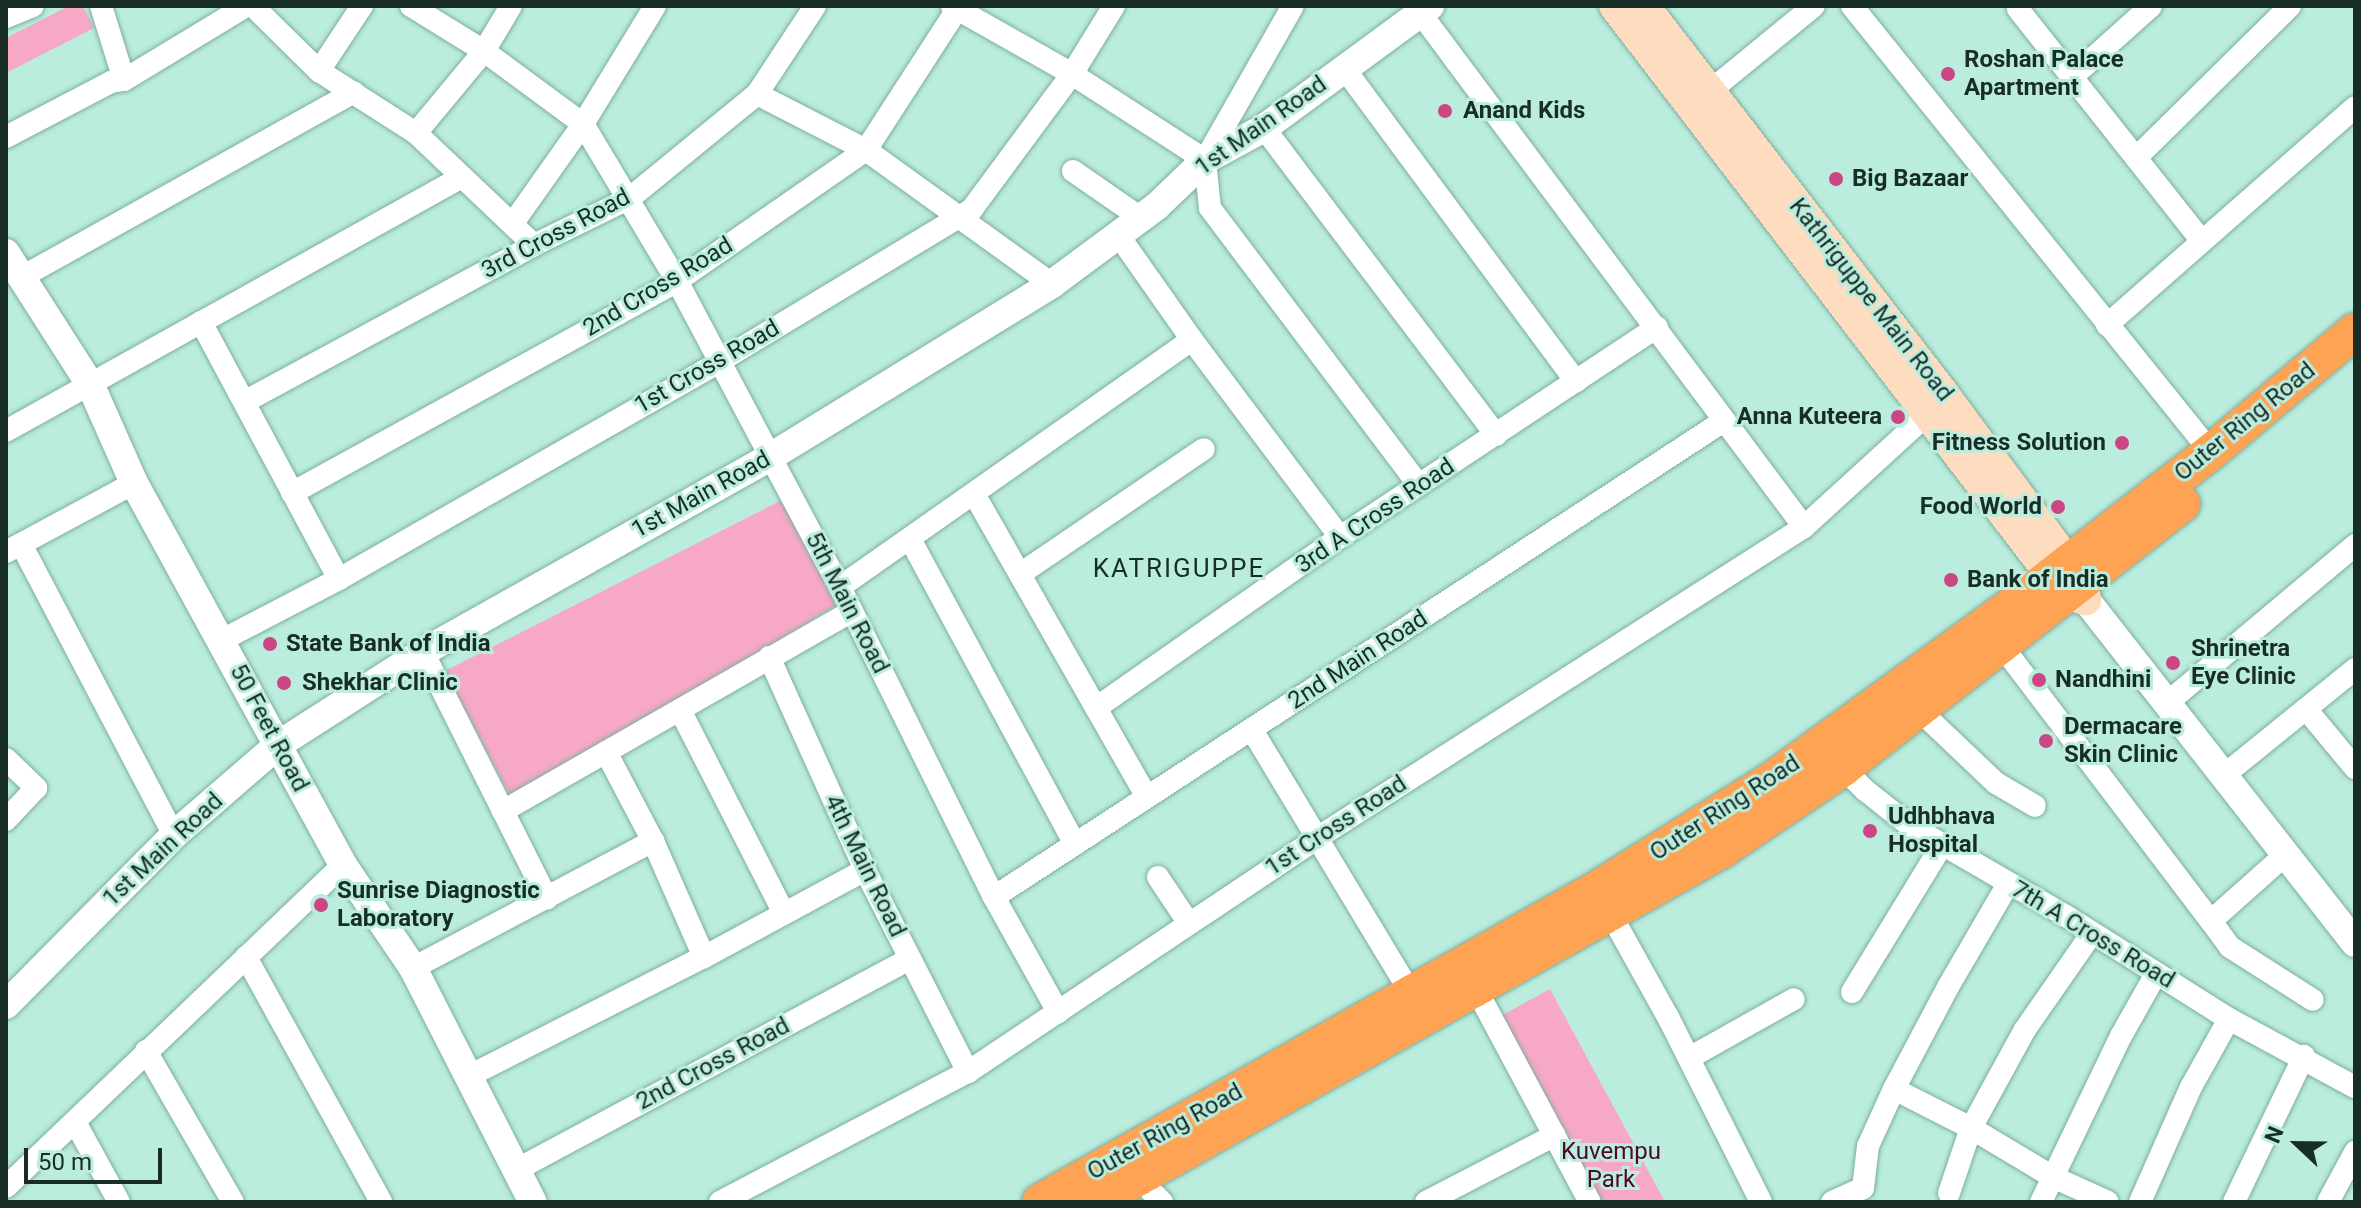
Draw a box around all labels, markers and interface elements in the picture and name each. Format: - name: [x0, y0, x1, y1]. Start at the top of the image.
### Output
- place label: Roshan Palace Apartment: [1964, 46, 2124, 102]
- marker: Roshan Palace Apartment: [1939, 65, 1957, 83]
- street label: 1st Main Road: [1190, 70, 1332, 182]
- place label: Anand Kids: [1463, 97, 1585, 125]
- marker: Anand Kids: [1434, 100, 1456, 122]
- place label: Big Bazaar: [1852, 165, 1968, 193]
- marker: Big Bazaar: [1827, 170, 1845, 188]
- street label: 3rd Cross Road: [477, 183, 635, 285]
- street label: Kathriguppe Main Road: [1783, 193, 1959, 407]
- street label: 2nd Cross Road: [578, 231, 738, 343]
- street label: 1st Cross Road: [629, 314, 785, 420]
- street label: Outer Ring Road: [2169, 356, 2321, 488]
- place label: Anna Kuteera: [1737, 403, 1882, 431]
- marker: Anna Kuteera: [1889, 408, 1907, 426]
- place label: Fitness Solution: [1932, 429, 2106, 457]
- marker: Fitness Solution: [2113, 434, 2131, 452]
- street label: 1st Main Road: [627, 445, 775, 545]
- street label: 3rd A Cross Road: [1290, 452, 1460, 580]
- place label: Food World: [1920, 493, 2042, 521]
- marker: Food World: [2049, 498, 2067, 516]
- street label: 5th Main Road: [799, 528, 895, 678]
- district label: KATRIGUPPE: [1093, 553, 1265, 585]
- place label: Bank of India: [1967, 566, 2109, 594]
- marker: Bank of India: [1942, 571, 1960, 589]
- street label: 2nd Main Road: [1283, 604, 1433, 716]
- place label: State Bank of India: [286, 630, 490, 658]
- marker: State Bank of India: [261, 635, 279, 653]
- place label: Shrinetra Eye Clinic: [2191, 635, 2296, 691]
- marker: Shrinetra Eye Clinic: [2162, 652, 2184, 674]
- street label: 50 Feet Road: [223, 659, 315, 797]
- place label: Nandhini: [2055, 666, 2151, 694]
- place label: Shekhar Clinic: [302, 669, 458, 697]
- marker: Nandhini: [2030, 671, 2048, 689]
- marker: Shekhar Clinic: [273, 672, 295, 694]
- place label: Dermacare Skin Clinic: [2064, 713, 2182, 769]
- marker: Dermacare Skin Clinic: [2035, 730, 2057, 752]
- street label: Outer Ring Road: [1645, 749, 1805, 867]
- street label: 1st Cross Road: [1260, 770, 1412, 882]
- street label: 1st Main Road: [97, 787, 229, 913]
- street label: 4th Main Road: [818, 790, 912, 942]
- place label: Udhbhava Hospital: [1888, 803, 1995, 859]
- marker: Udhbhava Hospital: [1859, 820, 1881, 842]
- street label: 7th A Cross Road: [2006, 875, 2180, 995]
- place label: Sunrise Diagnostic Laboratory: [337, 877, 540, 933]
- marker: Sunrise Diagnostic Laboratory: [312, 896, 330, 914]
- street label: 2nd Cross Road: [632, 1012, 794, 1116]
- street label: Outer Ring Road: [1082, 1078, 1248, 1186]
- north arrow: [2257, 1104, 2337, 1184]
- text: N: [2260, 1123, 2289, 1147]
- scale bar: [28, 1132, 166, 1182]
- park label: Kuvempu Park: [1561, 1138, 1661, 1194]
- text: 50 m: [38, 1148, 92, 1176]

